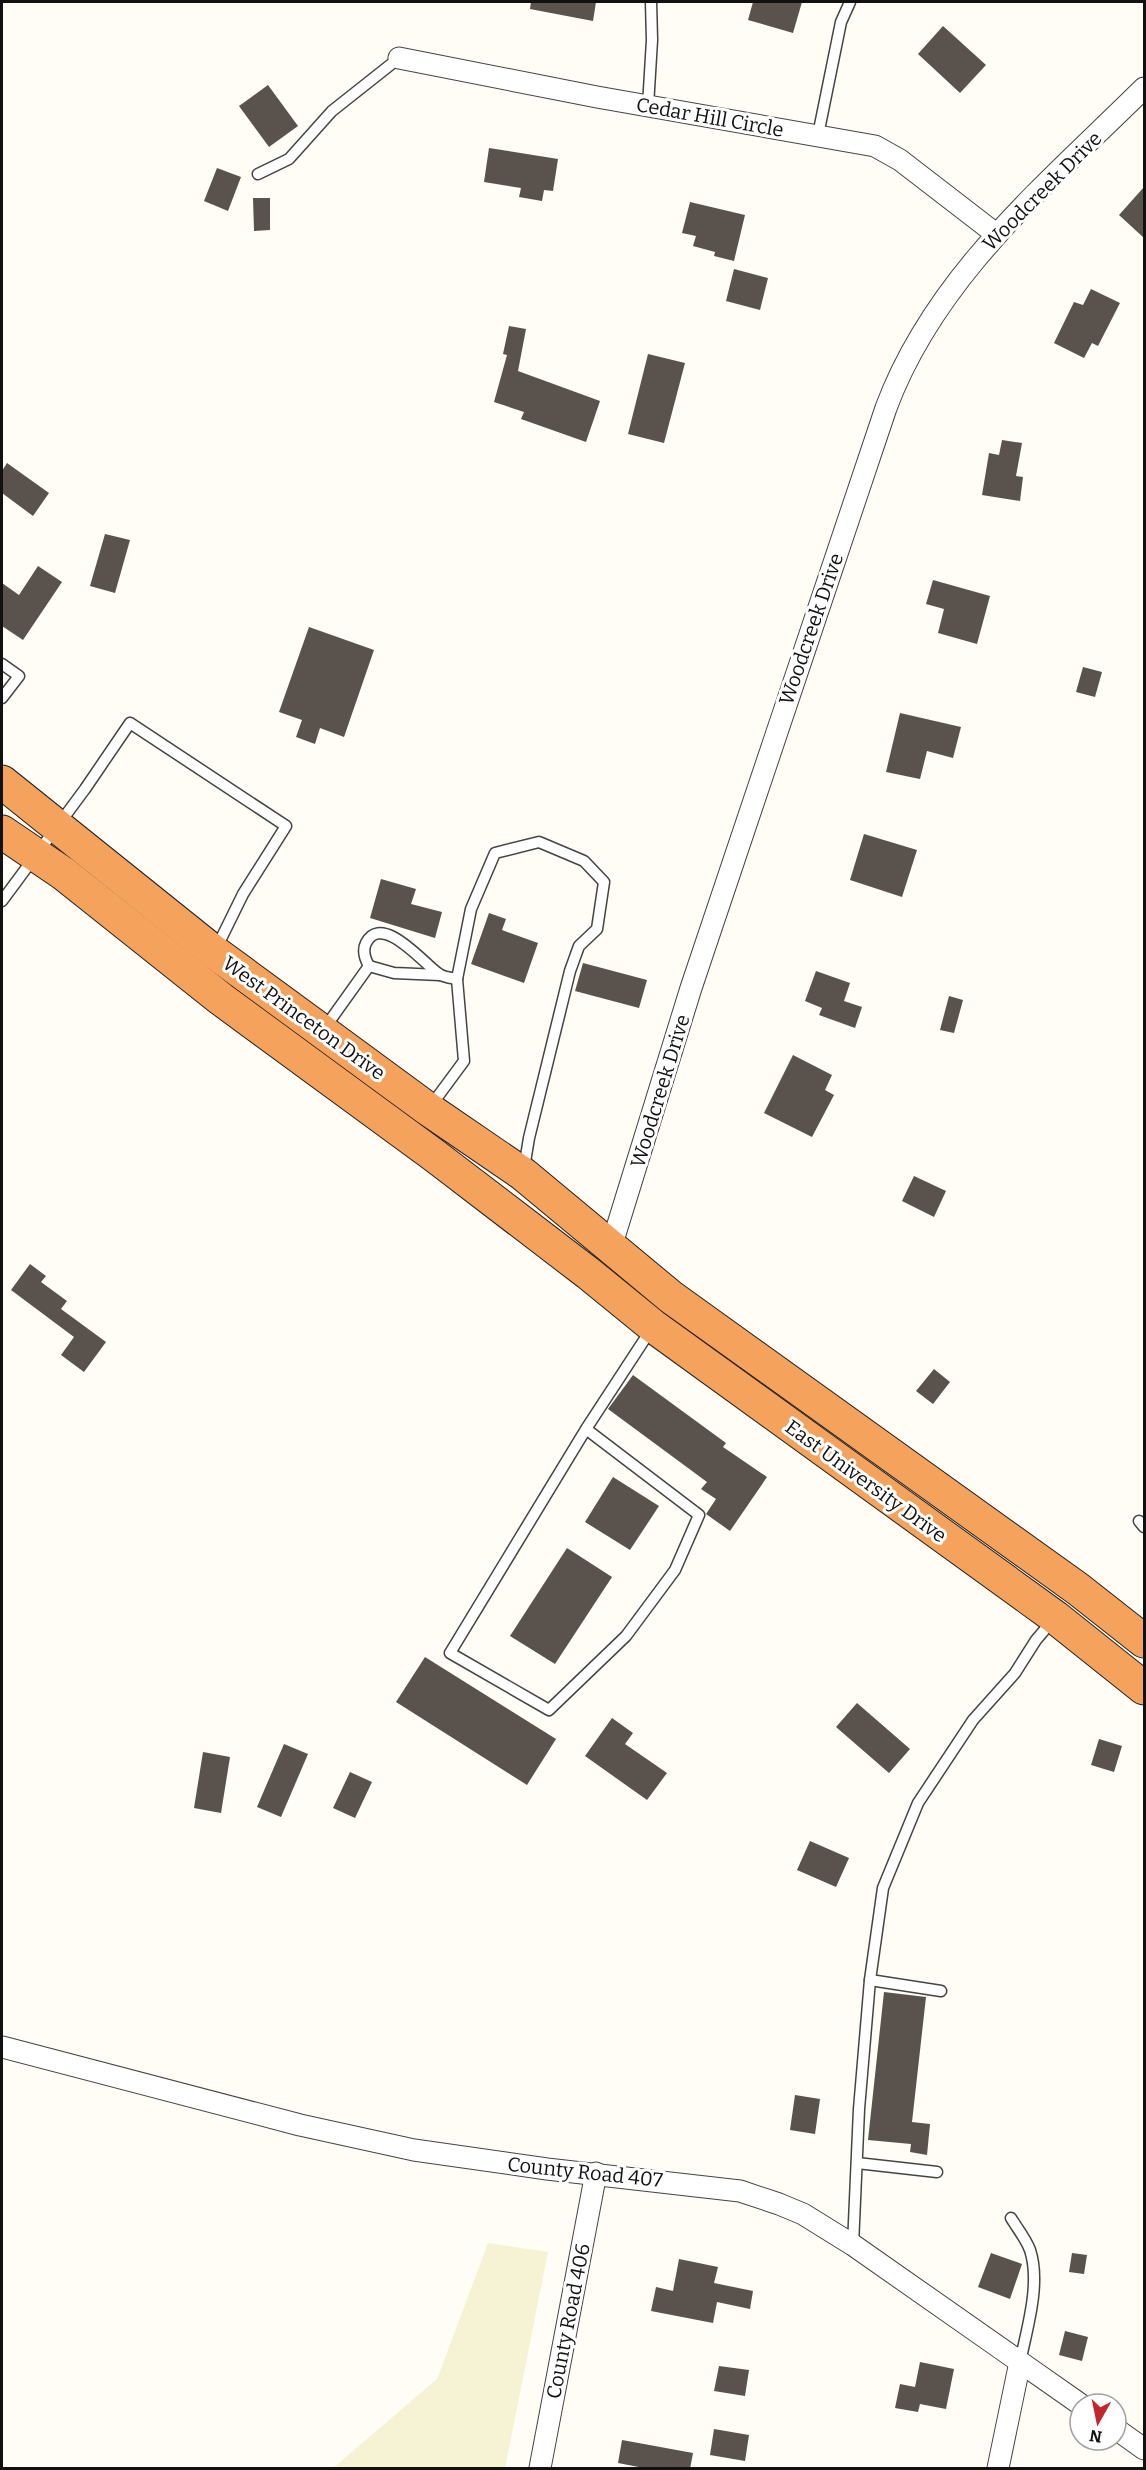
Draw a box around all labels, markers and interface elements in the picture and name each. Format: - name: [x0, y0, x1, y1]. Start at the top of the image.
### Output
- street label: Cedar Hill Circle: [634, 92, 786, 142]
- street label: Woodcreek Drive: [977, 126, 1107, 256]
- street label: Woodcreek Drive: [774, 550, 848, 708]
- street label: West Princeton Drive: [218, 951, 390, 1085]
- street label: Woodcreek Drive: [625, 1012, 695, 1170]
- street label: East University Drive: [781, 1415, 951, 1547]
- street label: County Road 407: [506, 2152, 664, 2192]
- street label: County Road 406: [541, 2241, 595, 2401]
- north arrow: [1068, 2392, 1128, 2452]
- text: N: [1088, 2426, 1103, 2447]

